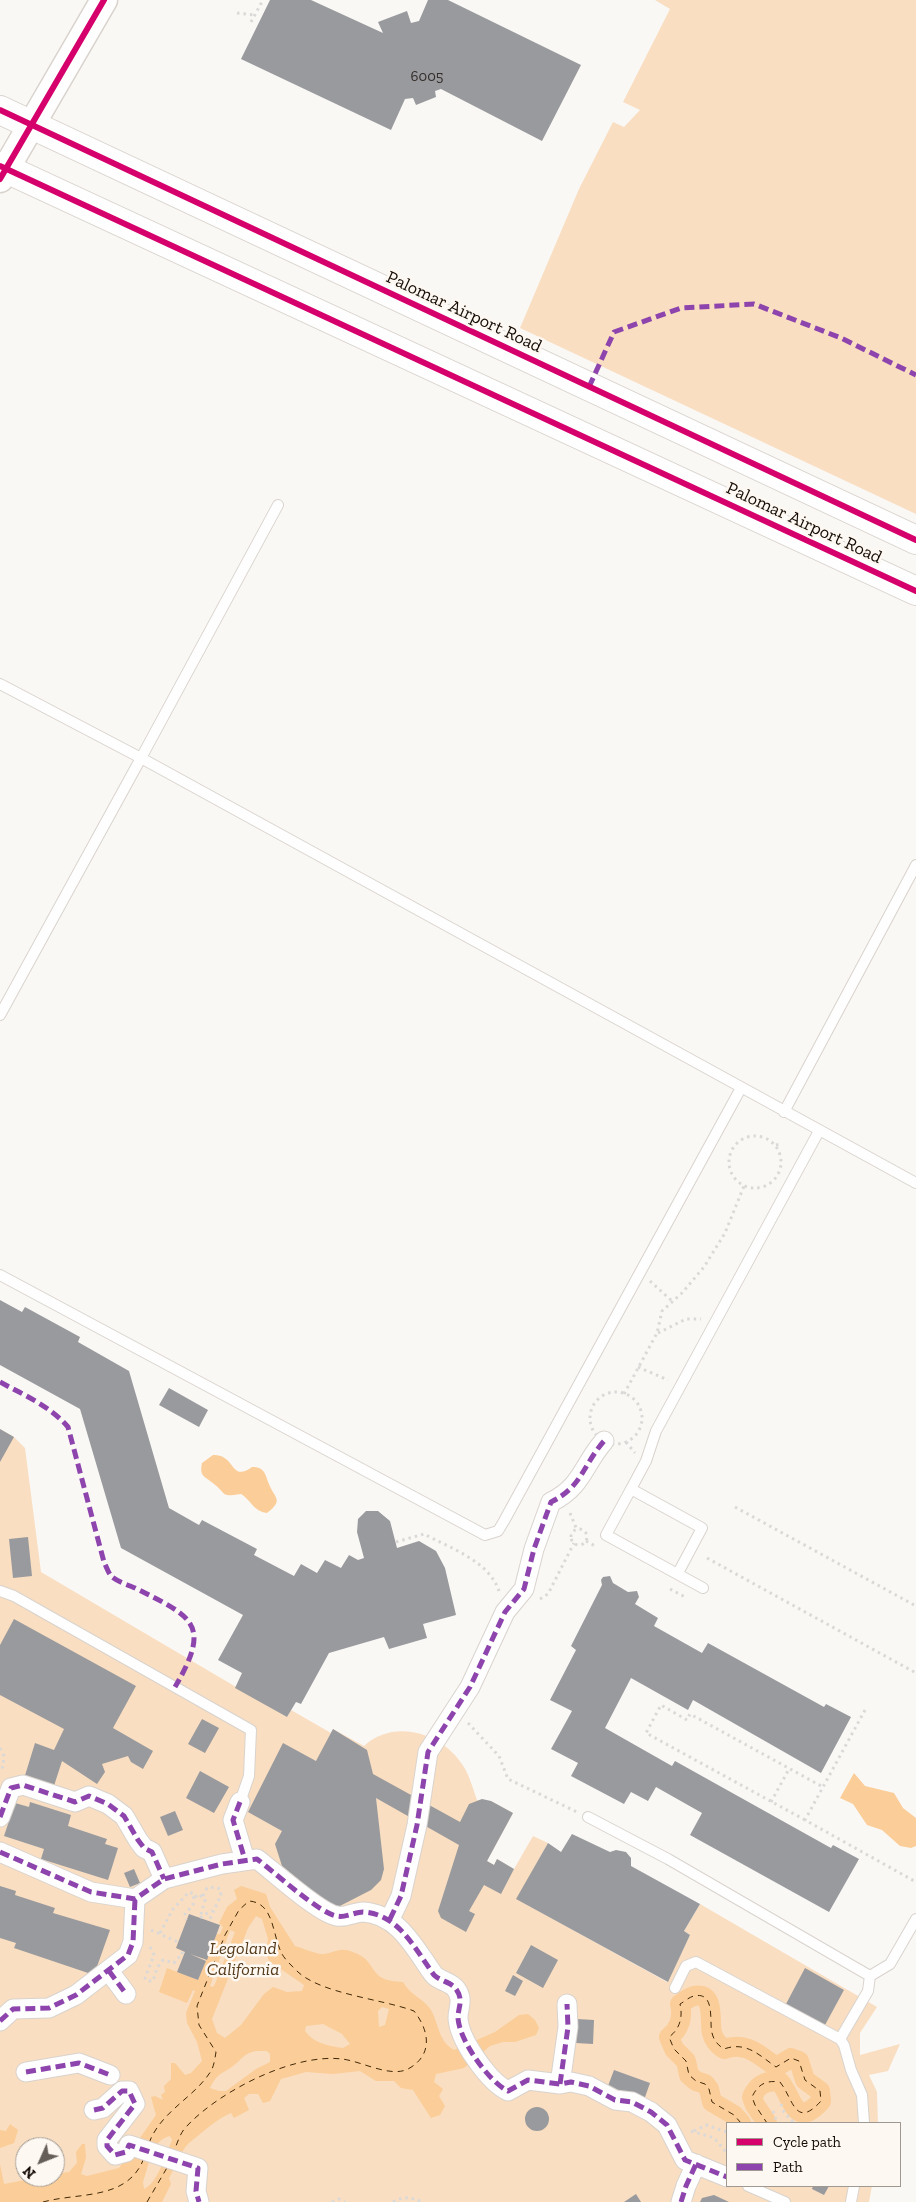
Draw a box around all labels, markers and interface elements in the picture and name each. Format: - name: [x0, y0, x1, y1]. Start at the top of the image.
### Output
- house number: 6005: [411, 68, 443, 86]
- street label: Palomar Airport Road: [383, 266, 545, 358]
- street label: Palomar Airport Road: [723, 477, 885, 569]
- park label: Legoland California: [207, 1938, 279, 1980]
- legend: [726, 2122, 901, 2187]
- text: Cycle path: [773, 2133, 841, 2151]
- north arrow: [15, 2137, 65, 2187]
- text: Path: [773, 2158, 803, 2176]
- text: N: [20, 2162, 39, 2182]

